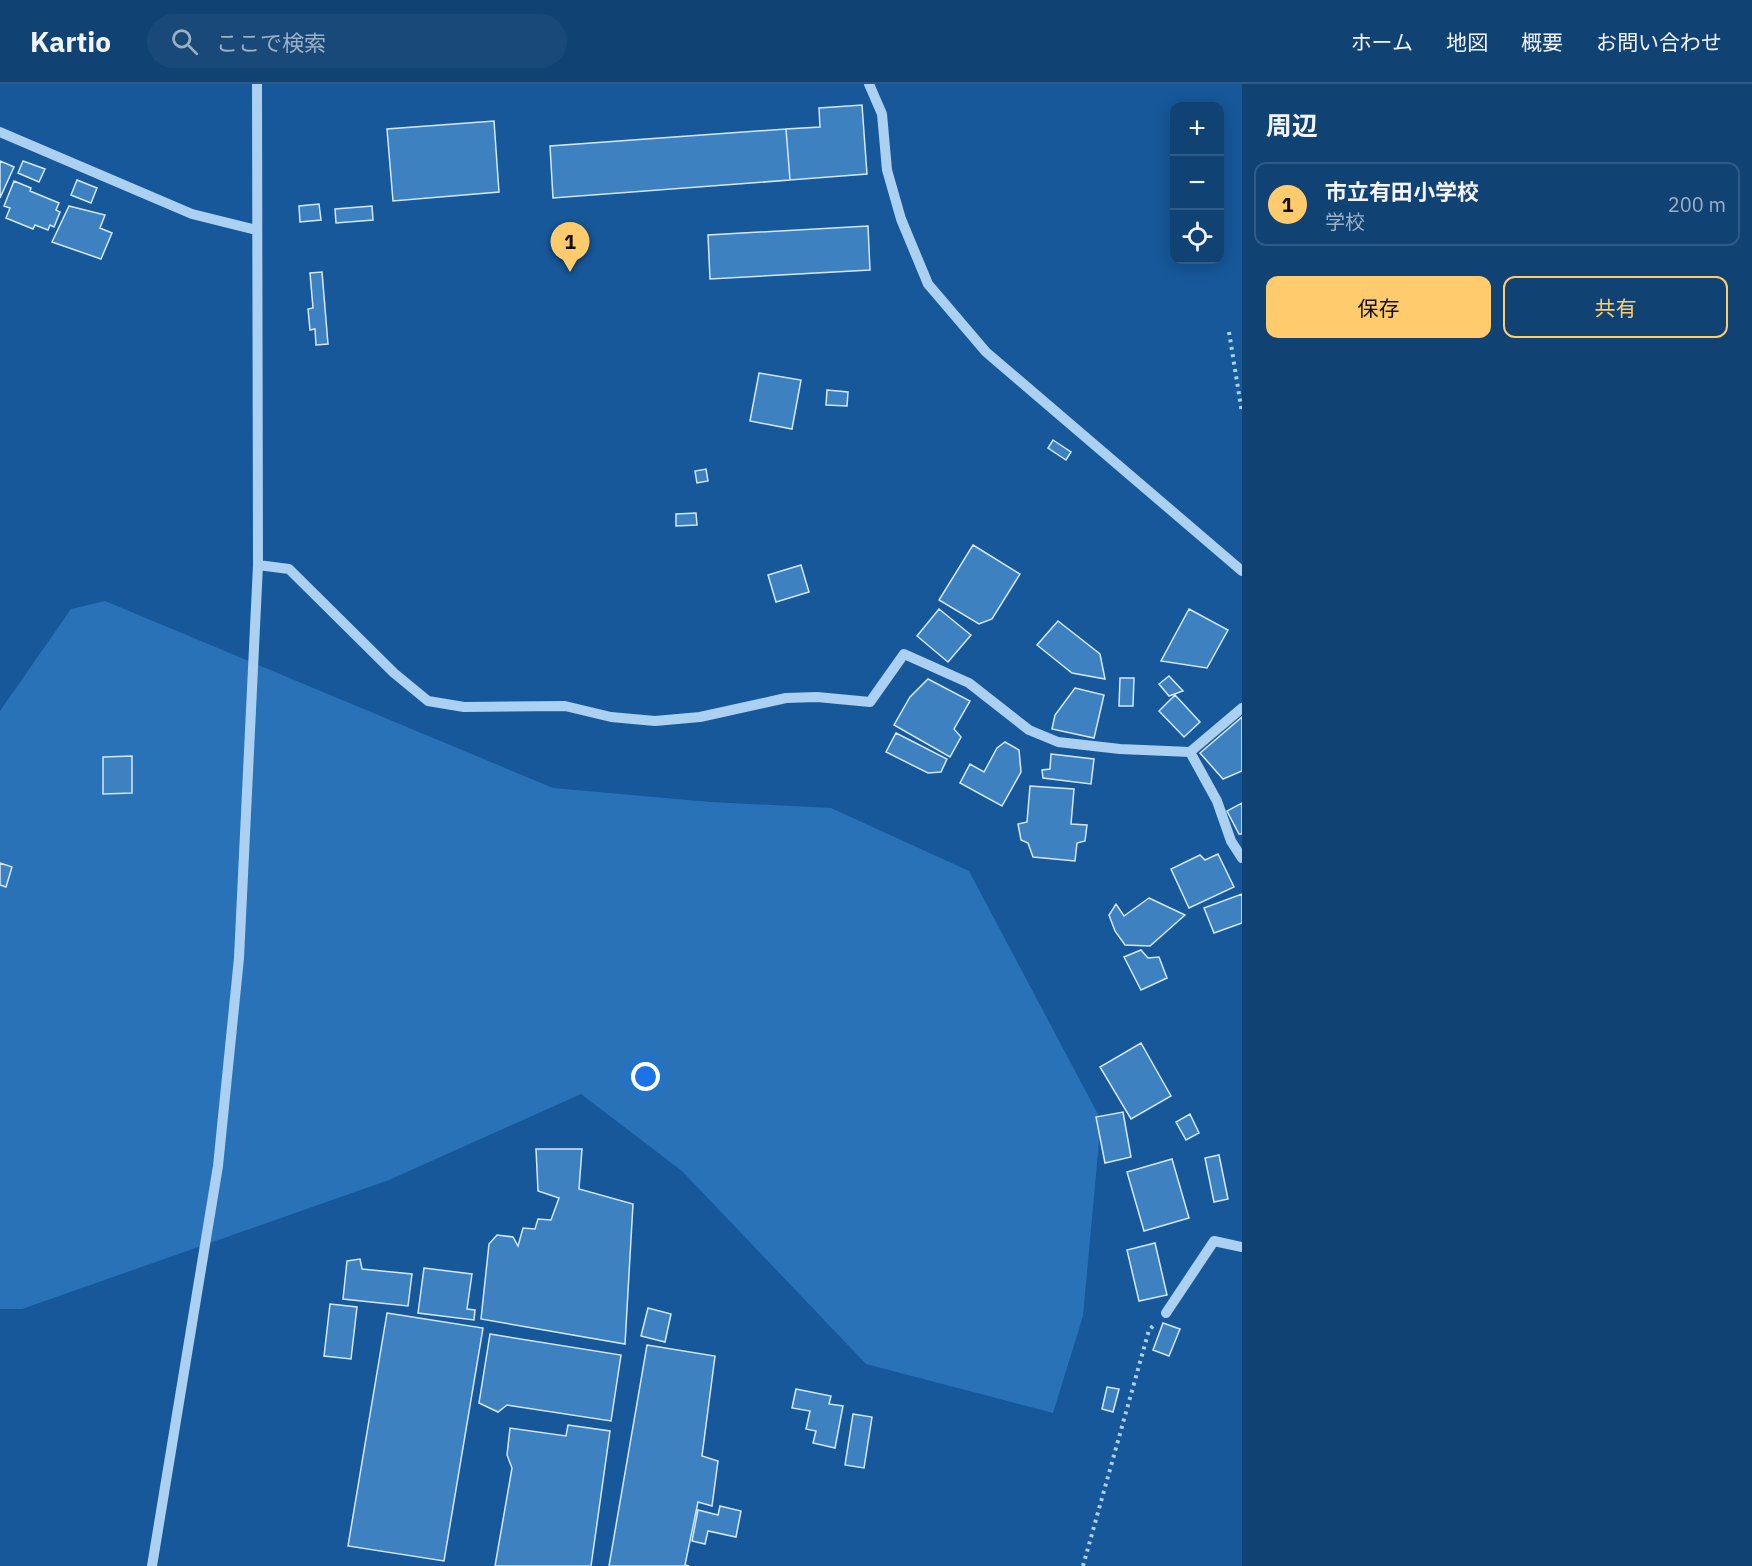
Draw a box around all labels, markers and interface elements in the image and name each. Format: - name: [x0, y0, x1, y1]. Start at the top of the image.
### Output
- search box: [147, 14, 567, 68]
- text: Kartio: [30, 23, 111, 60]
- icon: search: [168, 25, 201, 58]
- text: ここで検索: [216, 28, 326, 57]
- text: ホーム: [1351, 28, 1413, 56]
- text: 地図: [1446, 28, 1488, 56]
- text: 概要: [1521, 28, 1563, 56]
- text: お問い合わせ: [1596, 28, 1722, 56]
- map controls: [1170, 102, 1224, 264]
- button: +: [1170, 102, 1224, 156]
- text: 周辺: [1266, 108, 1318, 142]
- button: −: [1170, 156, 1224, 210]
- text: 市立有田小学校: [1325, 177, 1479, 206]
- text: 1: [1282, 191, 1294, 218]
- text: 200 m: [1668, 191, 1726, 218]
- text: 学校: [1325, 208, 1365, 235]
- button: locate: [1170, 210, 1224, 264]
- pin: 1: [550, 222, 590, 272]
- button: 保存: [1266, 276, 1491, 338]
- button: 共有: [1503, 276, 1728, 338]
- your location: [631, 1062, 660, 1091]

